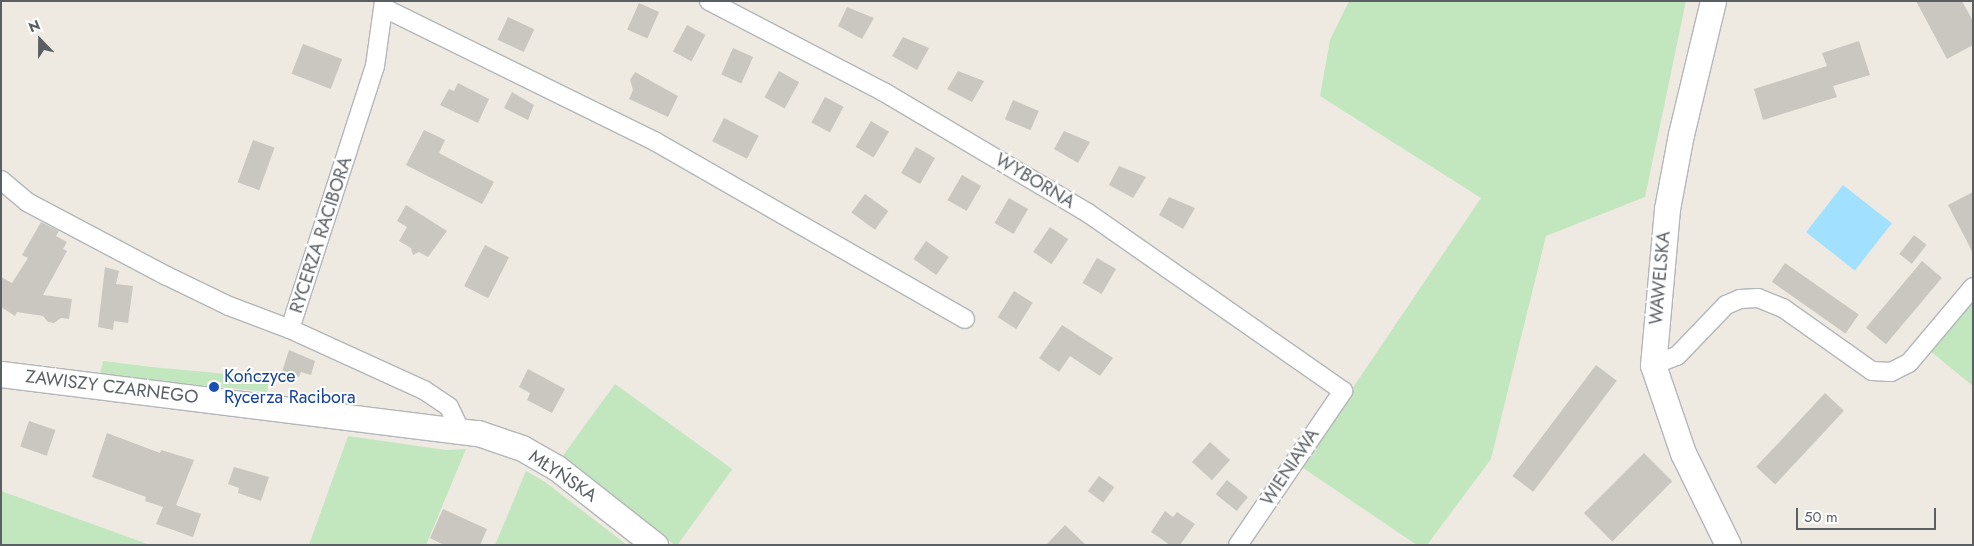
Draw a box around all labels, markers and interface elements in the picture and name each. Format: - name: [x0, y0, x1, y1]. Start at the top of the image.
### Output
- north arrow: [15, 15, 65, 65]
- text: N: [25, 15, 43, 37]
- street label: WYBORNA: [991, 149, 1079, 213]
- street label: RYCERZA RACIBORA: [286, 154, 356, 316]
- street label: WAWELSKA: [1645, 230, 1675, 326]
- street label: ZAWISZY CZARNEGO: [24, 366, 200, 408]
- place label: Kończyce Rycerza Racibora: [224, 366, 356, 408]
- marker: Kończyce Rycerza Racibora: [208, 381, 220, 393]
- street label: WIENIAWA: [1256, 424, 1324, 510]
- street label: MŁYŃSKA: [525, 445, 601, 507]
- scale bar: [1799, 498, 1939, 530]
- text: 50 m: [1804, 506, 1838, 528]

